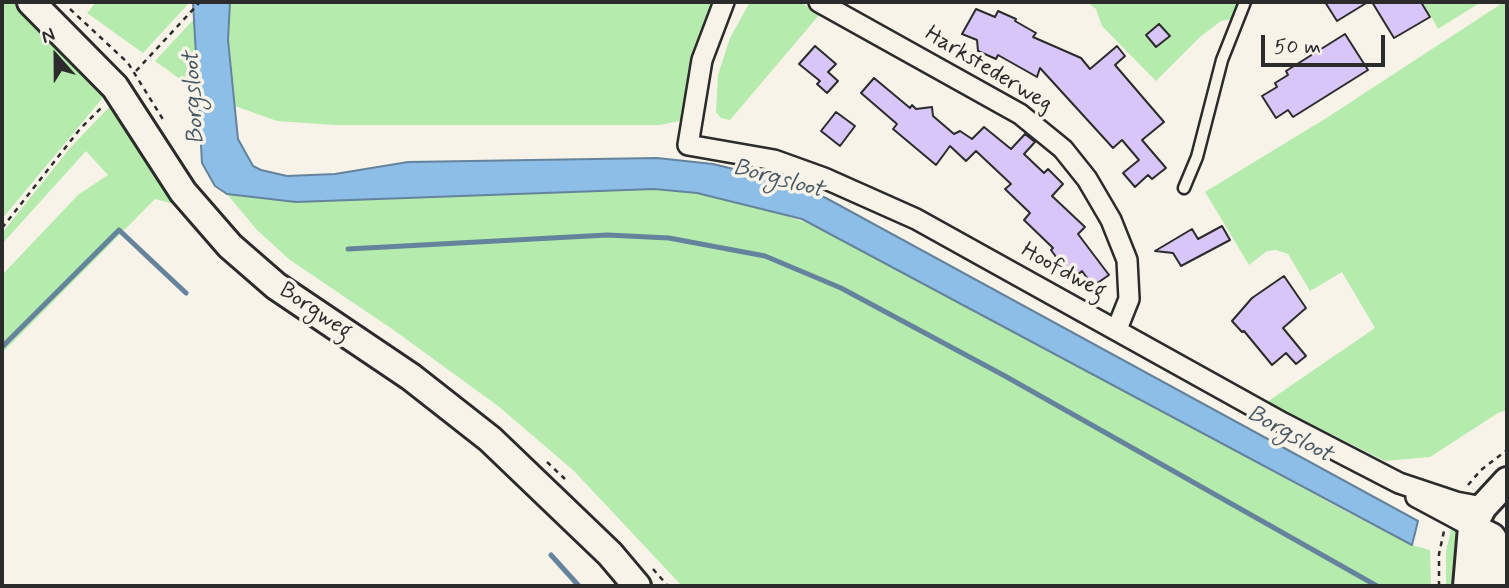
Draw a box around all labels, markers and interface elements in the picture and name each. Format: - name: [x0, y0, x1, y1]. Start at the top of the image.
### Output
- north arrow: [21, 21, 91, 91]
- street label: Harkstederweg: [919, 21, 1057, 119]
- scale bar: [1264, 21, 1388, 65]
- text: N: [38, 22, 59, 50]
- text: 50 m: [1274, 33, 1321, 61]
- water label: Borgsloot: [178, 51, 212, 145]
- water label: Borgsloot: [729, 154, 827, 206]
- street label: Hoofdweg: [1016, 237, 1110, 307]
- street label: Borgweg: [273, 278, 357, 346]
- water label: Borgsloot: [1241, 400, 1337, 470]

